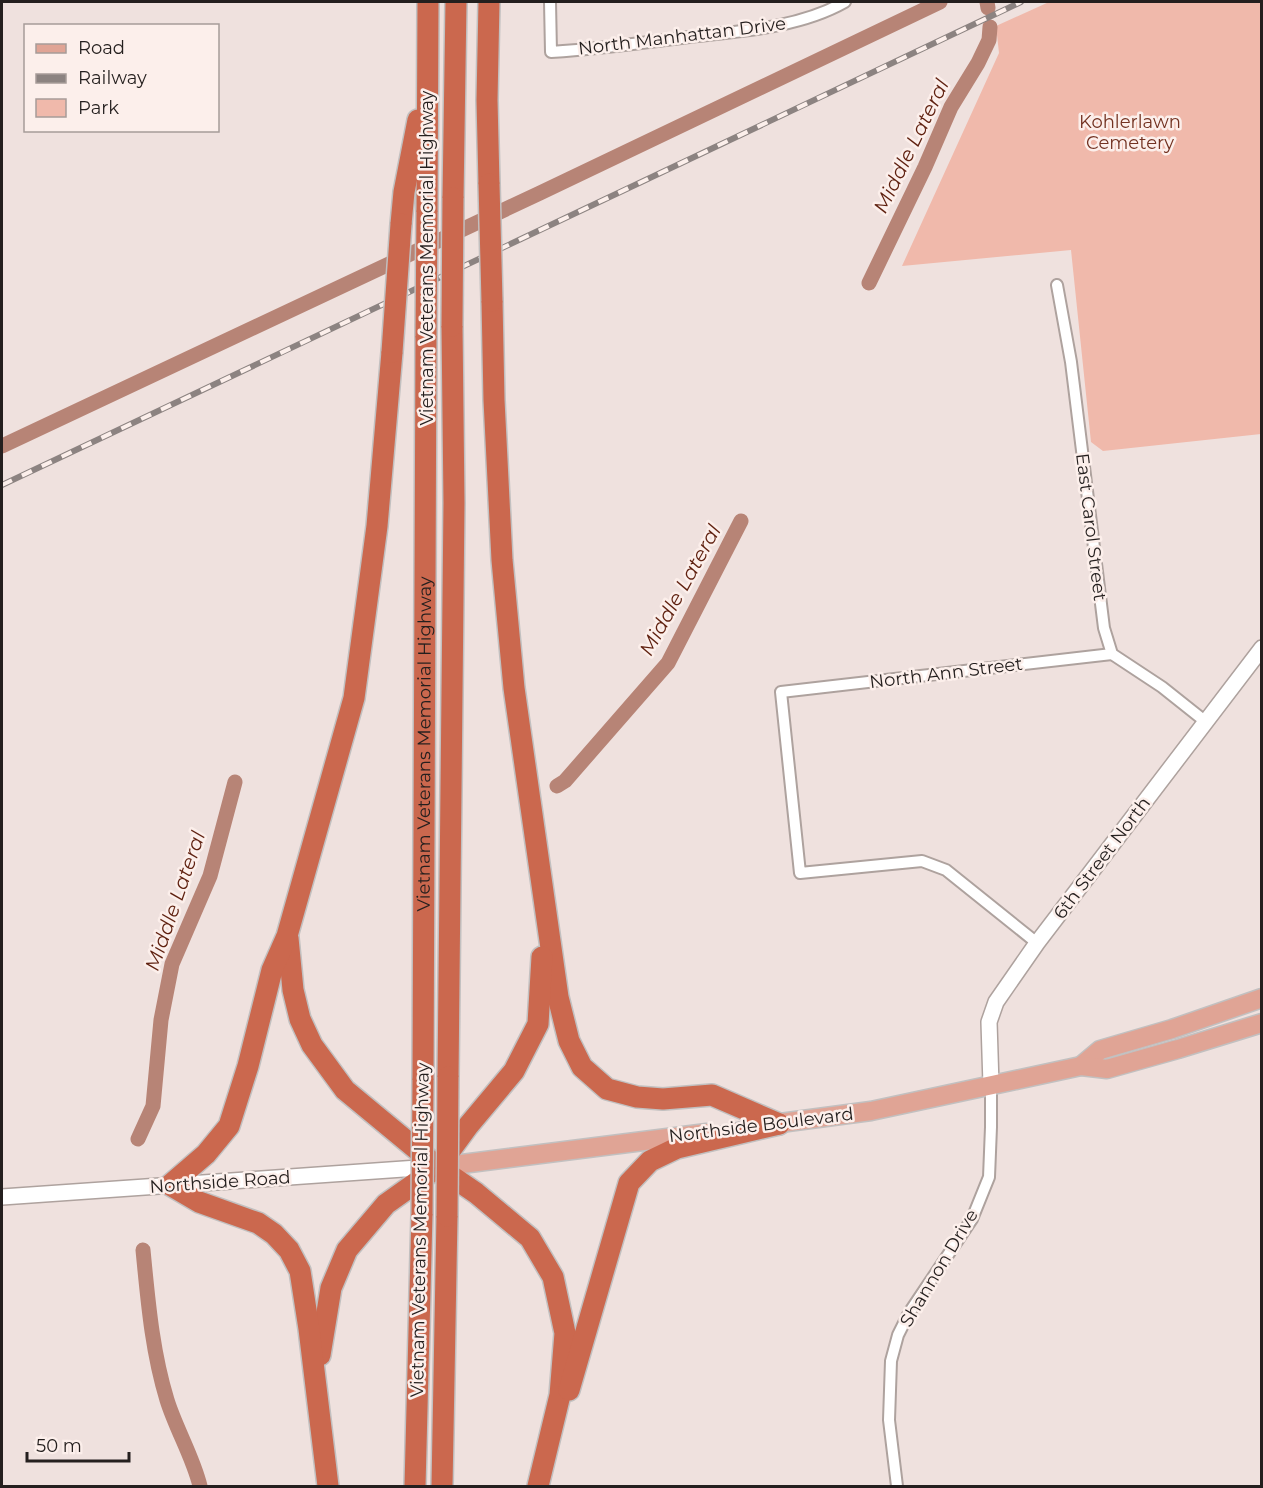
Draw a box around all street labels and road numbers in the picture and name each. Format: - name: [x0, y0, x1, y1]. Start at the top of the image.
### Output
- street label: North Manhattan Drive: [577, 12, 787, 60]
- street label: Vietnam Veterans Memorial Highway: [416, 90, 438, 425]
- street label: East Carol Street: [1071, 452, 1111, 602]
- street label: Vietnam Veterans Memorial Highway: [413, 576, 436, 912]
- street label: North Ann Street: [868, 653, 1024, 693]
- street label: 6th Street North: [1049, 793, 1155, 923]
- street label: Vietnam Veterans Memorial Highway: [406, 1062, 434, 1398]
- street label: Northside Boulevard: [667, 1103, 855, 1147]
- street label: Northside Road: [149, 1166, 291, 1198]
- street label: Shannon Drive: [895, 1205, 983, 1331]

